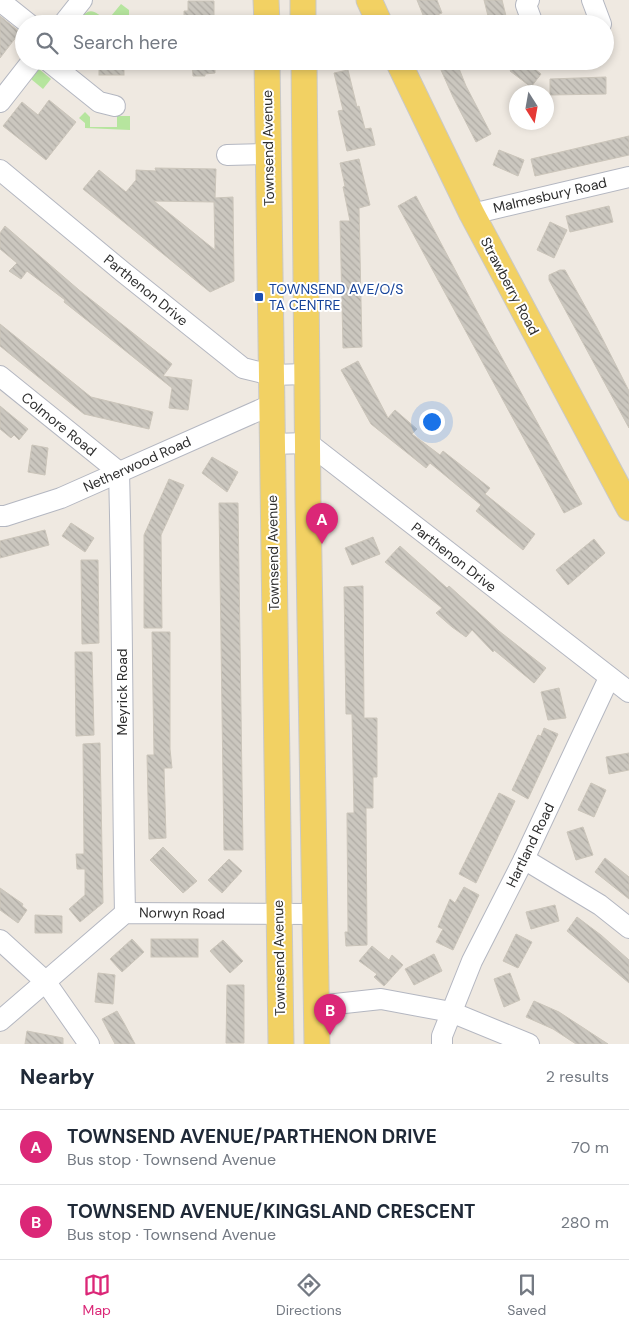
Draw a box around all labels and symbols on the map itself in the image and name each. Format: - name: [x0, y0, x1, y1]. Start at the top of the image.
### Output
- north arrow: [509, 85, 554, 130]
- street label: Townsend Avenue: [258, 90, 278, 206]
- street label: Malmesbury Road: [491, 173, 609, 217]
- street label: Strawberry Road: [477, 234, 543, 338]
- street label: Parthenon Drive: [100, 250, 192, 330]
- place label: TOWNSEND AVE/O/S TA CENTRE: [269, 280, 403, 314]
- marker: TOWNSEND AVE/O/S TA CENTRE: [253, 291, 265, 303]
- street label: Colmore Road: [18, 388, 100, 460]
- your location: [419, 409, 445, 435]
- street label: Netherwood Road: [80, 432, 194, 496]
- street label: Townsend Avenue: [263, 495, 283, 611]
- pin: A: [306, 503, 338, 544]
- street label: Parthenon Drive: [408, 518, 500, 596]
- street label: Meyrick Road: [113, 648, 131, 736]
- street label: Hartland Road: [502, 800, 558, 890]
- street label: Townsend Avenue: [269, 900, 289, 1016]
- street label: Norwyn Road: [139, 903, 225, 923]
- pin: B: [314, 994, 346, 1035]

